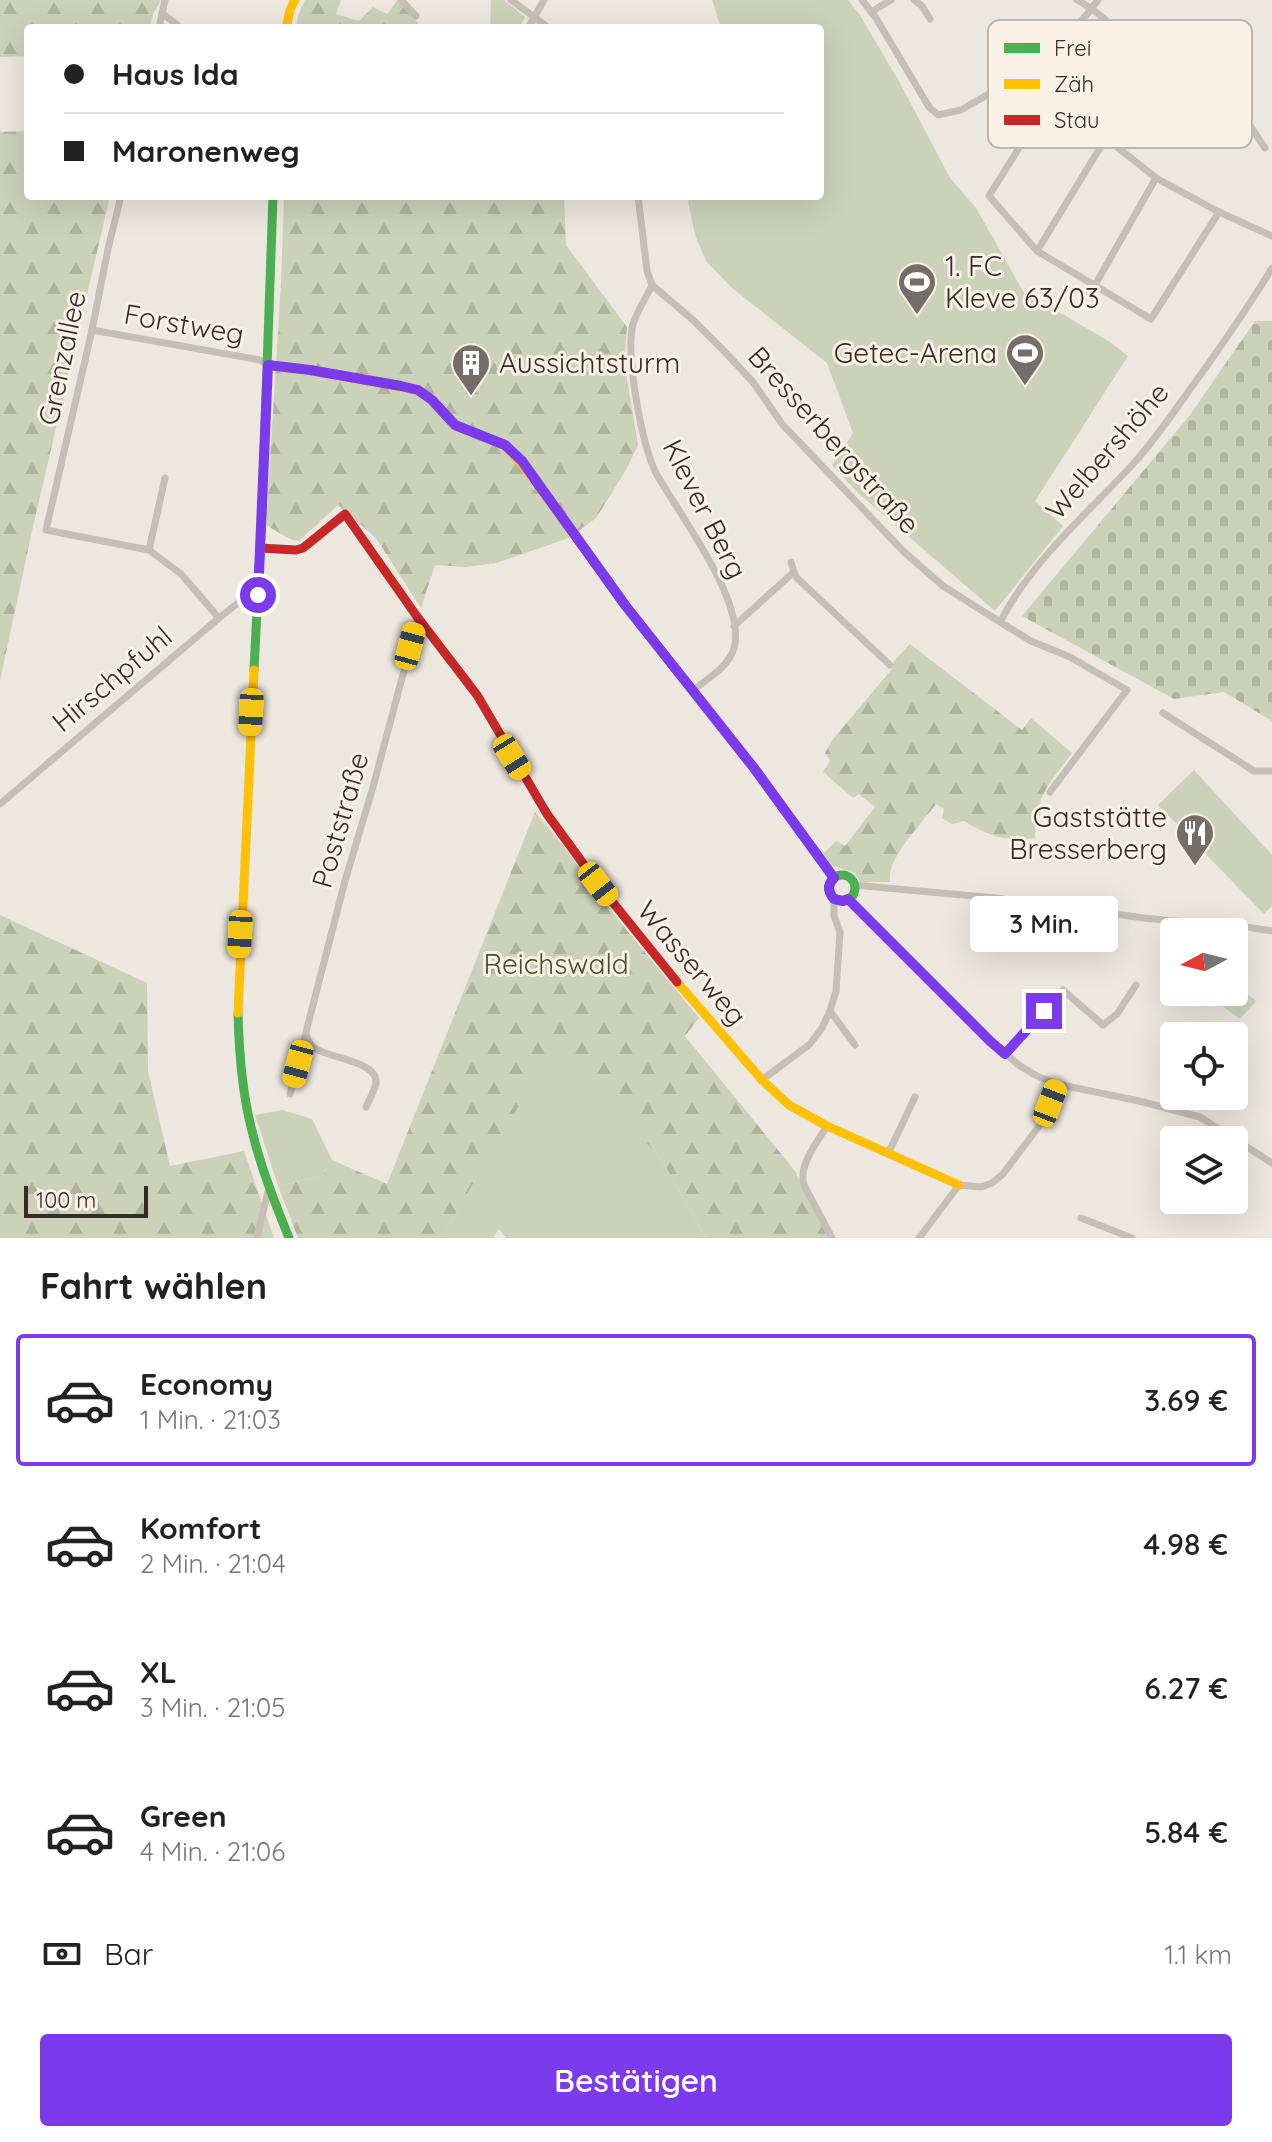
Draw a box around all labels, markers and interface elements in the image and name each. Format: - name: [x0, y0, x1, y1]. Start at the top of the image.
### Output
- legend: [988, 20, 1252, 148]
- text: Frei: [1054, 34, 1091, 62]
- text: Haus Ida: [112, 55, 239, 93]
- text: Zäh: [1054, 70, 1094, 98]
- text: Stau: [1054, 106, 1099, 134]
- text: Maronenweg: [112, 132, 300, 170]
- place label: 1. FC Kleve 63/03: [945, 248, 1100, 315]
- sports icon: 1. FC Kleve 63/03: [896, 261, 938, 316]
- street label: Grenzallee: [30, 288, 93, 428]
- street label: Forstweg: [121, 296, 247, 351]
- sports icon: Getec-Arena: [1004, 332, 1046, 387]
- place label: Getec-Arena: [834, 335, 997, 370]
- street label: Bresserbergstraße: [741, 339, 928, 541]
- building icon: Aussichtsturm: [450, 342, 492, 397]
- place label: Aussichtsturm: [499, 345, 680, 380]
- street label: Welbershöhe: [1038, 375, 1176, 526]
- street label: Klever Berg: [655, 433, 755, 584]
- route start: [240, 577, 276, 613]
- street label: Hirschpfuhl: [45, 618, 179, 739]
- car: [392, 620, 428, 672]
- car: [238, 687, 264, 737]
- car: [489, 730, 535, 784]
- street label: Poststraße: [303, 748, 376, 892]
- place label: Gaststätte Bresserberg: [1009, 799, 1167, 866]
- restaurant icon: Gaststätte Bresserberg: [1174, 812, 1216, 867]
- car: [574, 858, 622, 910]
- street label: Wasserweg: [630, 893, 755, 1032]
- callout: 3 Min.: [970, 895, 1118, 951]
- text: 3 Min.: [1009, 907, 1079, 940]
- car: [227, 909, 253, 959]
- north arrow: [1160, 918, 1248, 1006]
- map controls: [1160, 918, 1248, 1214]
- park label: Reichswald: [483, 946, 629, 981]
- route end: [1026, 993, 1062, 1029]
- button: locate: [1160, 1022, 1248, 1110]
- car: [280, 1038, 316, 1090]
- car: [1030, 1076, 1070, 1130]
- button: layers: [1160, 1126, 1248, 1214]
- scale bar: [24, 1182, 148, 1218]
- text: 100 m: [36, 1186, 96, 1214]
- text: Fahrt wählen: [40, 1263, 267, 1308]
- icon: car: [44, 1364, 116, 1436]
- text: Economy: [140, 1365, 273, 1403]
- text: 3.69 €: [1144, 1381, 1228, 1419]
- text: 1 Min. · 21:03: [140, 1403, 281, 1436]
- icon: car: [44, 1508, 116, 1580]
- text: Komfort: [140, 1509, 262, 1547]
- text: 4.98 €: [1143, 1525, 1228, 1563]
- text: 2 Min. · 21:04: [140, 1547, 286, 1580]
- icon: car: [44, 1652, 116, 1724]
- text: XL: [140, 1653, 177, 1691]
- text: 6.27 €: [1144, 1669, 1228, 1707]
- text: 3 Min. · 21:05: [140, 1691, 285, 1724]
- icon: car: [44, 1796, 116, 1868]
- text: Green: [140, 1797, 227, 1835]
- text: 5.84 €: [1144, 1813, 1228, 1851]
- text: 4 Min. · 21:06: [140, 1835, 285, 1868]
- icon: cash: [40, 1932, 84, 1976]
- text: Bar: [104, 1935, 153, 1973]
- text: 1.1 km: [1164, 1938, 1232, 1971]
- button: Bestätigen: [40, 2034, 1232, 2126]

